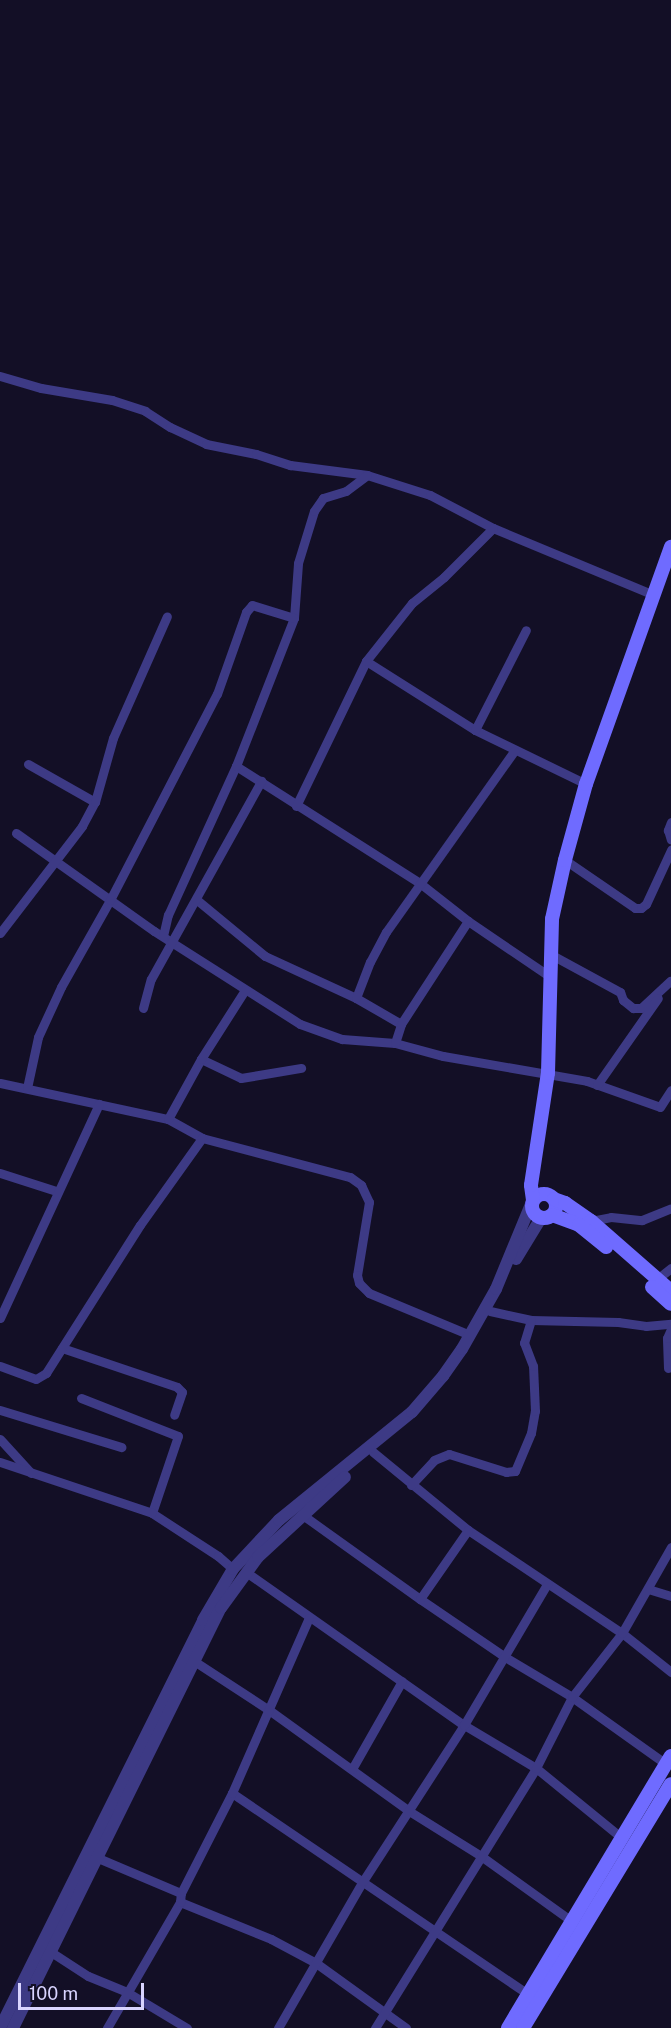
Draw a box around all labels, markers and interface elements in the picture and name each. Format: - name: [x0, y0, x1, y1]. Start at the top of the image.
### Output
- scale bar: [21, 1971, 147, 2009]
- text: 100 m: [29, 1983, 78, 2004]

